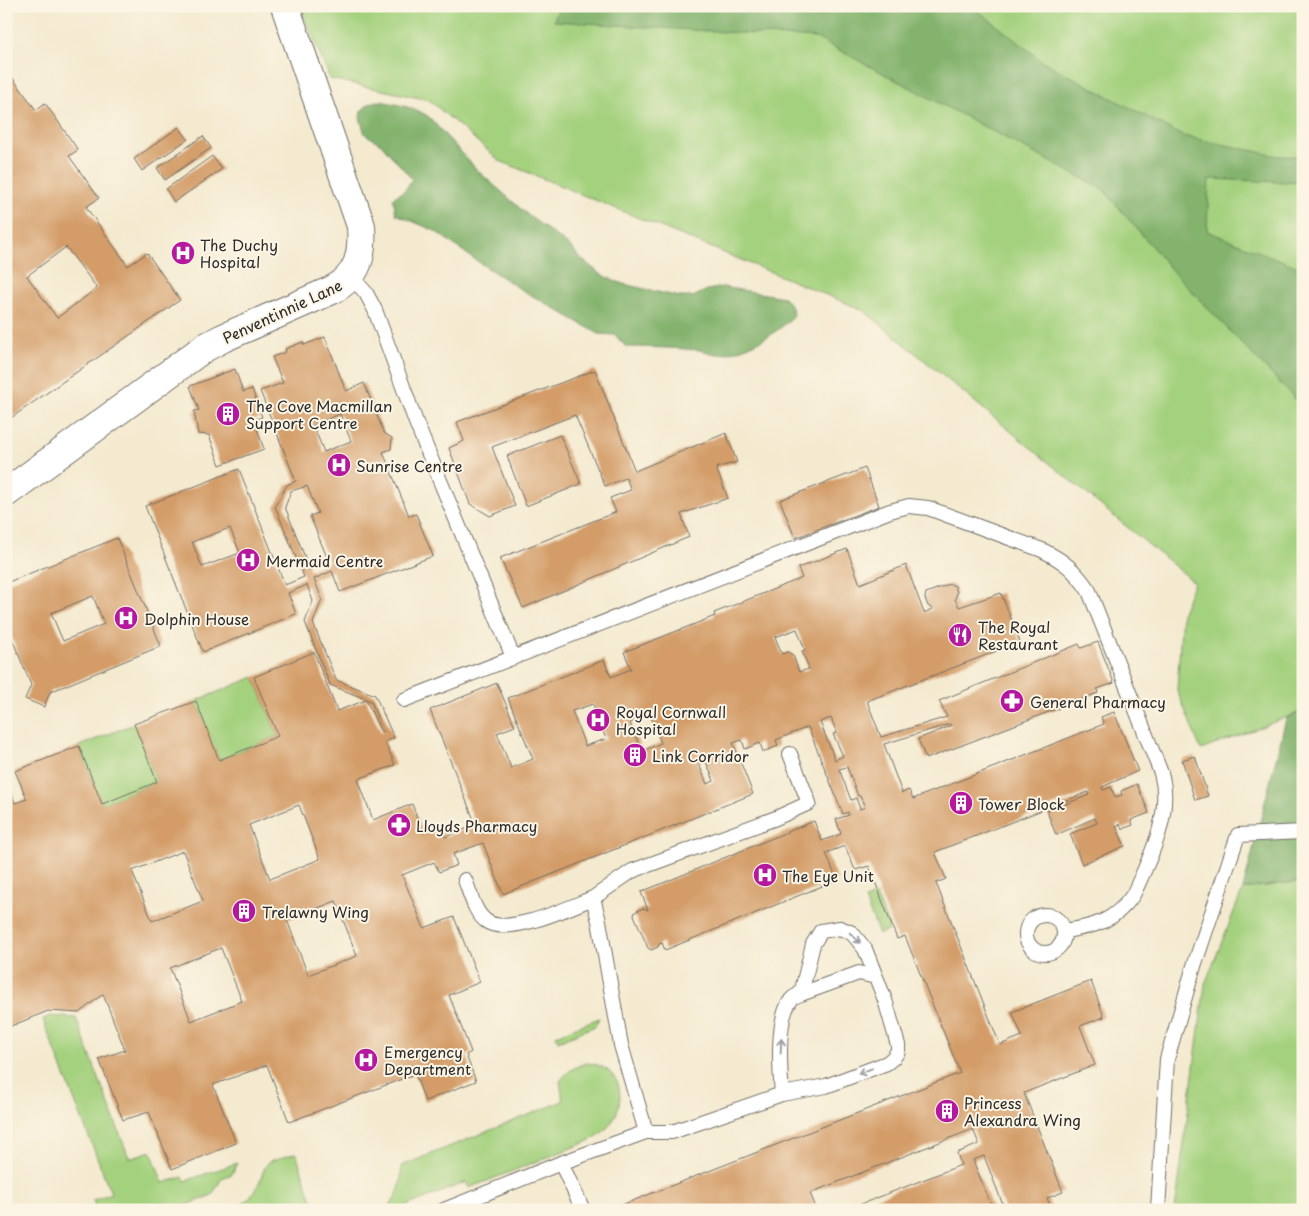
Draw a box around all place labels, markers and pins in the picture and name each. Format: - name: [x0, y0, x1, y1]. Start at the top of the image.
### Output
- place label: The Duchy Hospital: [200, 233, 278, 273]
- hospital icon: The Duchy Hospital: [170, 240, 196, 266]
- place label: The Cove Macmillan Support Centre: [246, 394, 392, 434]
- building icon: The Cove Macmillan Support Centre: [215, 401, 241, 427]
- hospital icon: Sunrise Centre: [326, 452, 352, 478]
- place label: Sunrise Centre: [356, 454, 462, 477]
- hospital icon: Mermaid Centre: [235, 547, 261, 573]
- place label: Mermaid Centre: [266, 549, 383, 572]
- hospital icon: Dolphin House: [113, 605, 139, 631]
- place label: Dolphin House: [144, 607, 249, 630]
- place label: The Royal Restaurant: [978, 615, 1058, 655]
- restaurant icon: The Royal Restaurant: [947, 622, 973, 648]
- pharmacy icon: General Pharmacy: [999, 688, 1025, 714]
- place label: General Pharmacy: [1030, 690, 1166, 713]
- place label: Royal Cornwall Hospital: [616, 700, 726, 740]
- hospital icon: Royal Cornwall Hospital: [585, 707, 611, 733]
- building icon: Link Corridor: [622, 742, 648, 768]
- place label: Link Corridor: [652, 744, 749, 767]
- building icon: Tower Block: [948, 790, 974, 816]
- place label: Tower Block: [978, 792, 1066, 815]
- pharmacy icon: Lloyds Pharmacy: [386, 812, 412, 838]
- place label: Lloyds Pharmacy: [416, 814, 537, 837]
- hospital icon: The Eye Unit: [752, 862, 778, 888]
- place label: The Eye Unit: [782, 864, 874, 887]
- building icon: Trelawny Wing: [231, 898, 257, 924]
- place label: Trelawny Wing: [262, 900, 369, 923]
- place label: Emergency Department: [384, 1040, 471, 1080]
- hospital icon: Emergency Department: [353, 1047, 379, 1073]
- place label: Princess Alexandra Wing: [964, 1091, 1081, 1131]
- building icon: Princess Alexandra Wing: [934, 1098, 960, 1124]

